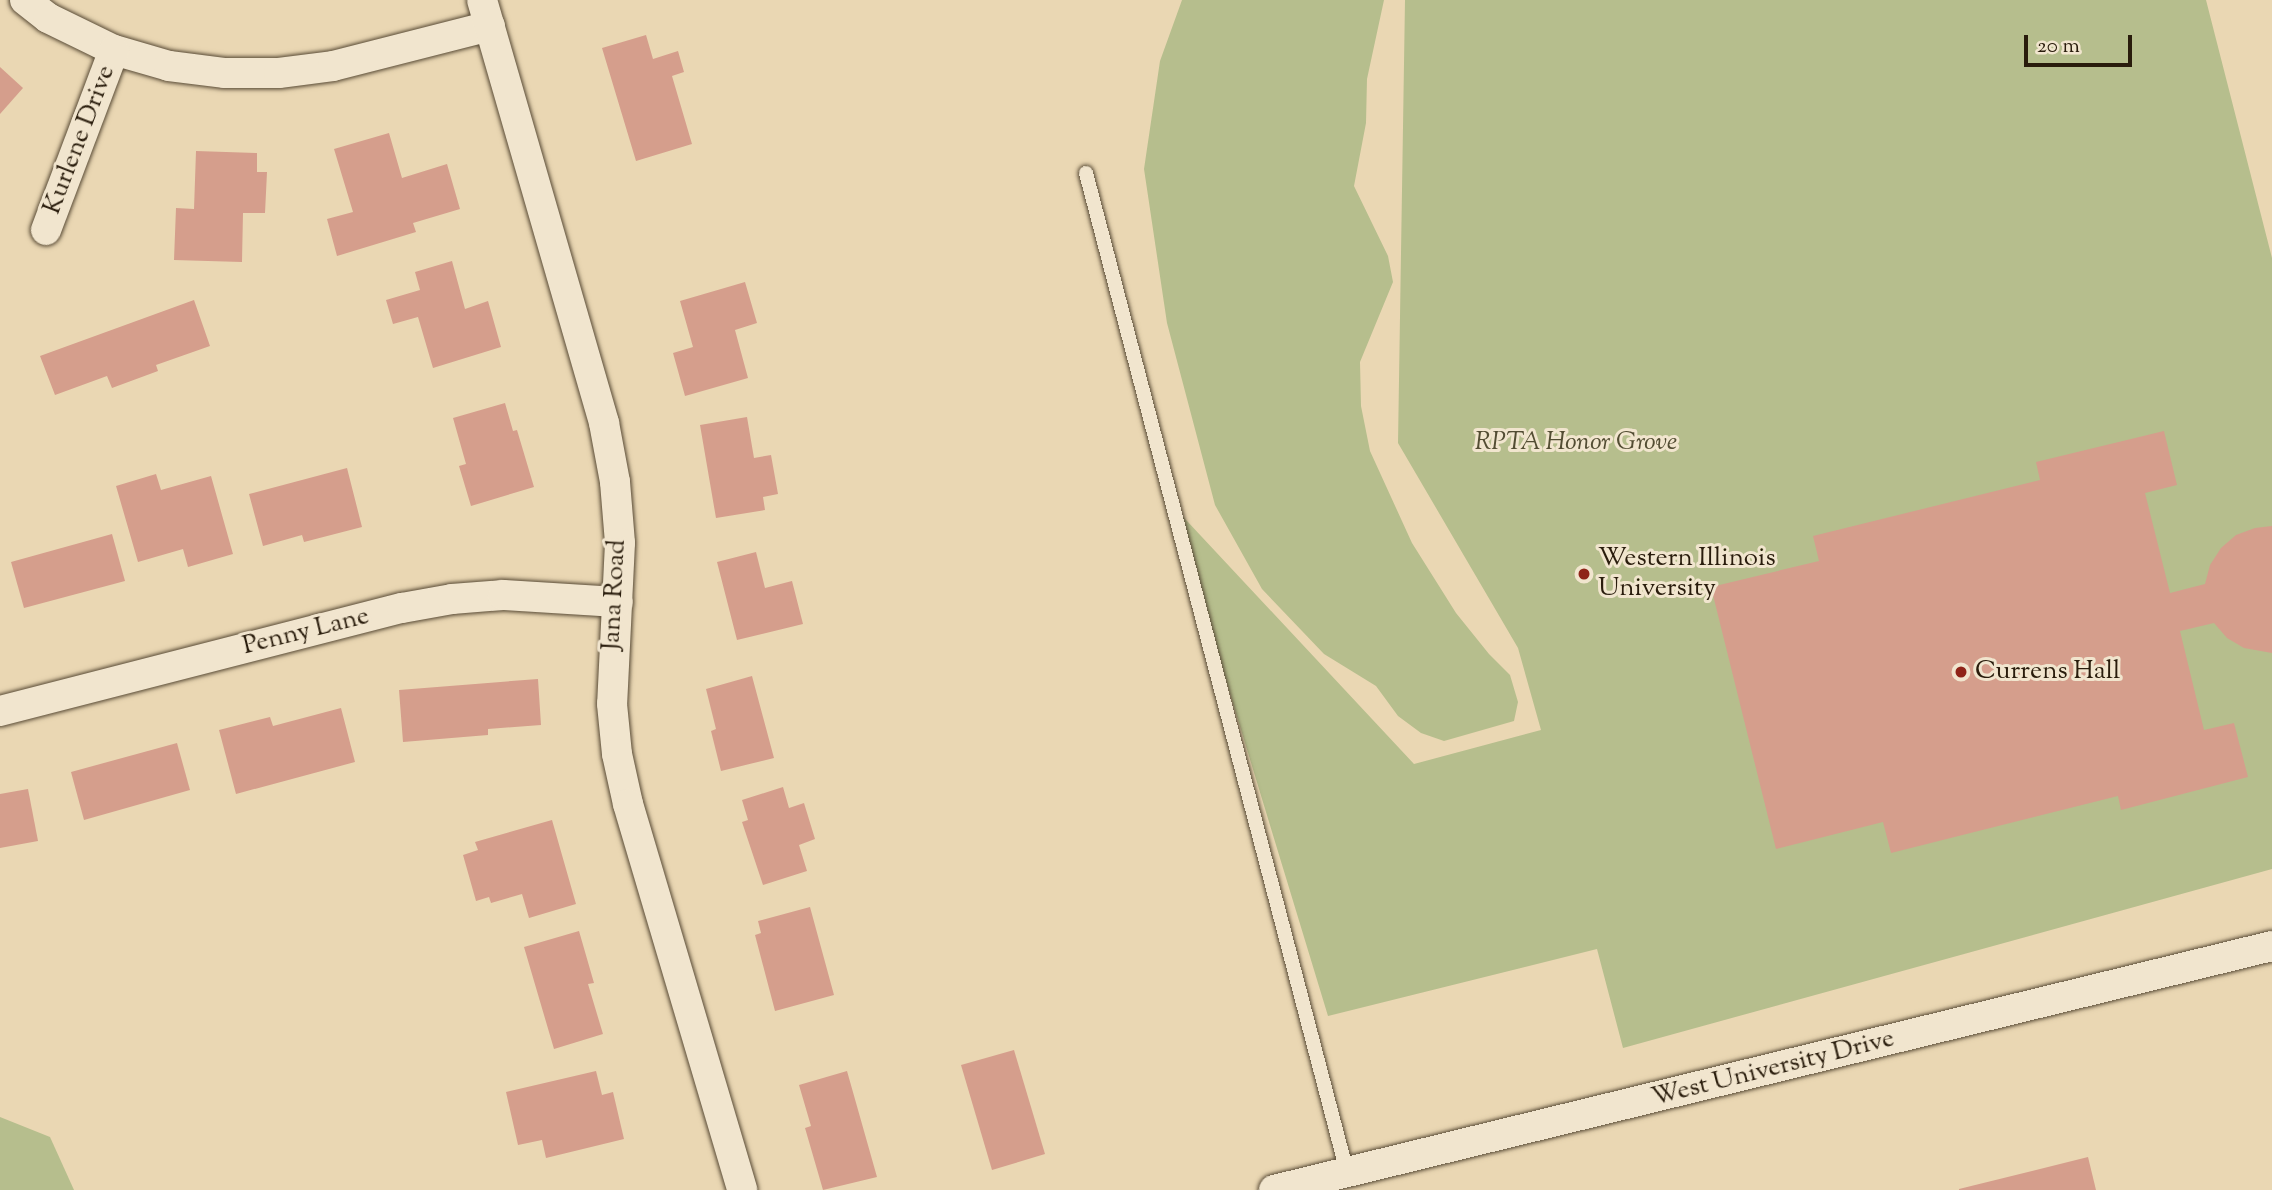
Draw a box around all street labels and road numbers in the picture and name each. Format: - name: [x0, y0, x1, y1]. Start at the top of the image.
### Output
- street label: Kurlene Drive: [37, 61, 123, 219]
- street label: Jana Road: [597, 539, 633, 651]
- street label: Penny Lane: [240, 601, 372, 663]
- street label: West University Drive: [1648, 1024, 1898, 1114]

